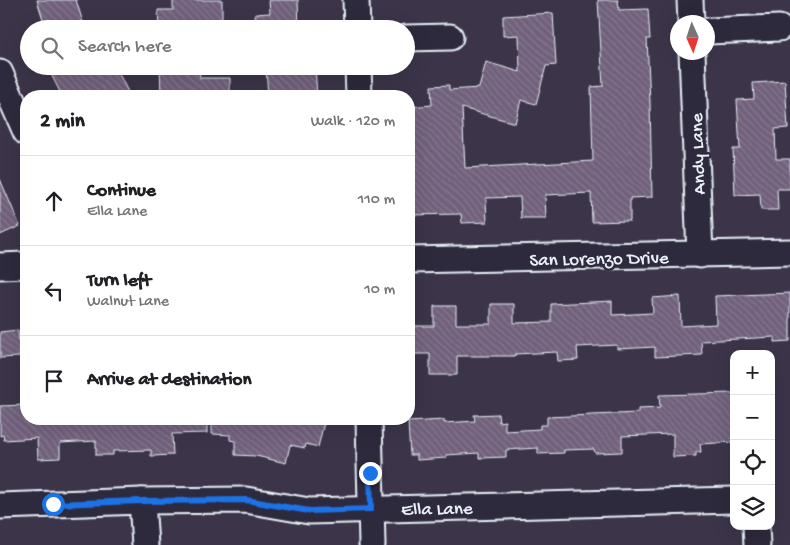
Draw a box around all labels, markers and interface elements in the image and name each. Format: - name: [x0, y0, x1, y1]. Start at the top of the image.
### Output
- north arrow: [670, 15, 715, 60]
- search box: [20, 20, 415, 75]
- icon: search: [38, 34, 66, 62]
- text: Search here: [78, 36, 172, 59]
- text: 2 min: [40, 110, 85, 135]
- text: Walk · 120 m: [311, 113, 395, 132]
- street label: Andy Lane: [687, 113, 712, 195]
- text: Continue: [87, 180, 156, 203]
- icon: ahead: [40, 187, 68, 215]
- text: 110 m: [358, 191, 395, 210]
- text: Ella Lane: [87, 203, 147, 222]
- street label: San Lorenzo Drive: [529, 248, 669, 273]
- text: Turn left: [87, 270, 151, 293]
- icon: left: [40, 277, 68, 305]
- text: 10 m: [364, 281, 395, 300]
- text: Walnut Lane: [87, 293, 169, 312]
- map controls: [730, 350, 775, 530]
- button: +: [730, 350, 775, 395]
- icon: arrive: [40, 367, 68, 395]
- text: Arrive at destination: [87, 369, 251, 392]
- button: −: [730, 395, 775, 440]
- button: locate: [730, 440, 775, 485]
- route end: [359, 462, 382, 485]
- button: layers: [730, 485, 775, 530]
- route start: [42, 493, 65, 516]
- street label: Ella Lane: [401, 498, 473, 523]

